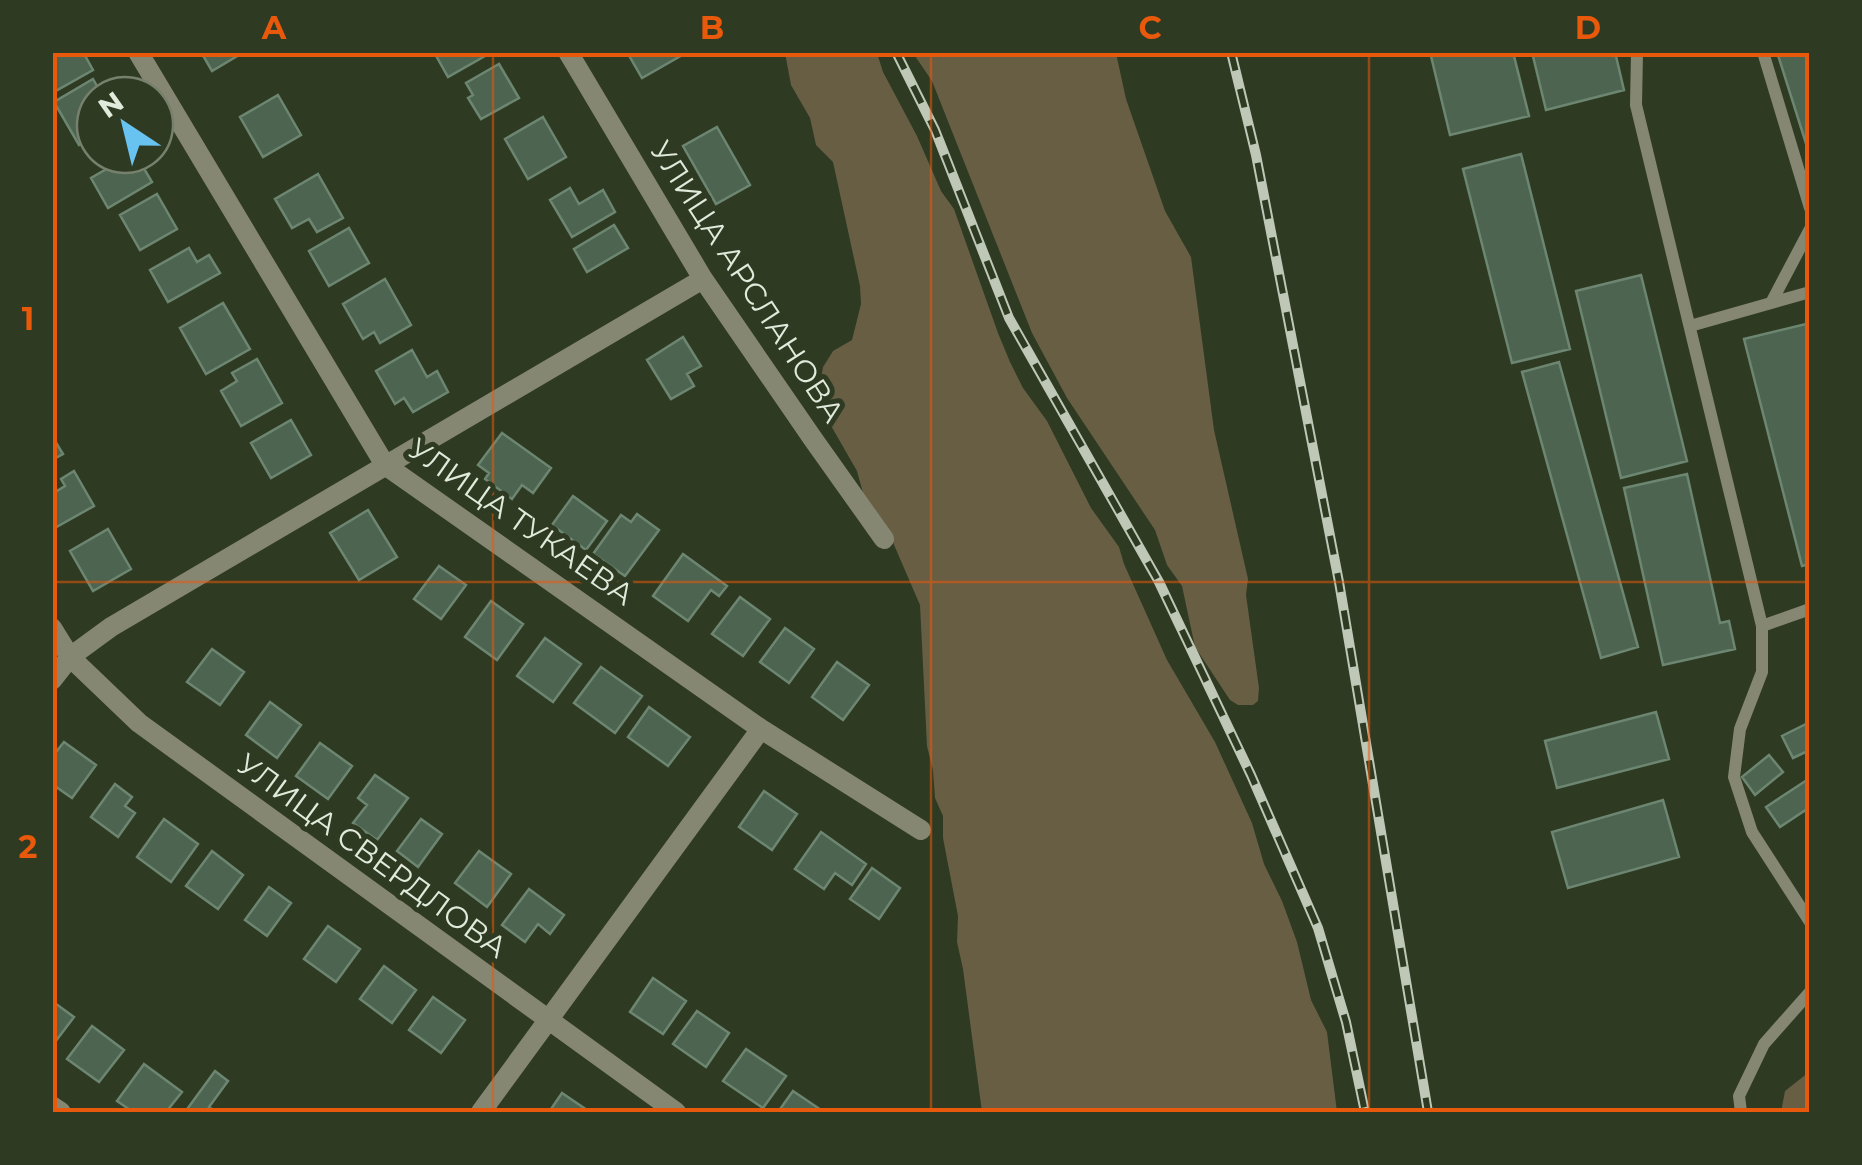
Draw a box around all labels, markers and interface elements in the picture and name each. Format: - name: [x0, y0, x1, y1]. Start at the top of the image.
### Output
- text: A: [261, 8, 287, 47]
- text: B: [700, 8, 724, 47]
- text: C: [1138, 8, 1162, 47]
- text: D: [1575, 8, 1601, 47]
- north arrow: [75, 75, 175, 175]
- text: N: [92, 84, 130, 125]
- street label: УЛИЦА АРСЛАНОВА: [643, 134, 852, 429]
- text: 1: [22, 299, 34, 338]
- street label: УЛИЦА ТУКАЕВА: [402, 430, 641, 613]
- street label: УЛИЦА СВЕРДЛОВА: [230, 745, 514, 966]
- text: 2: [19, 827, 37, 866]

